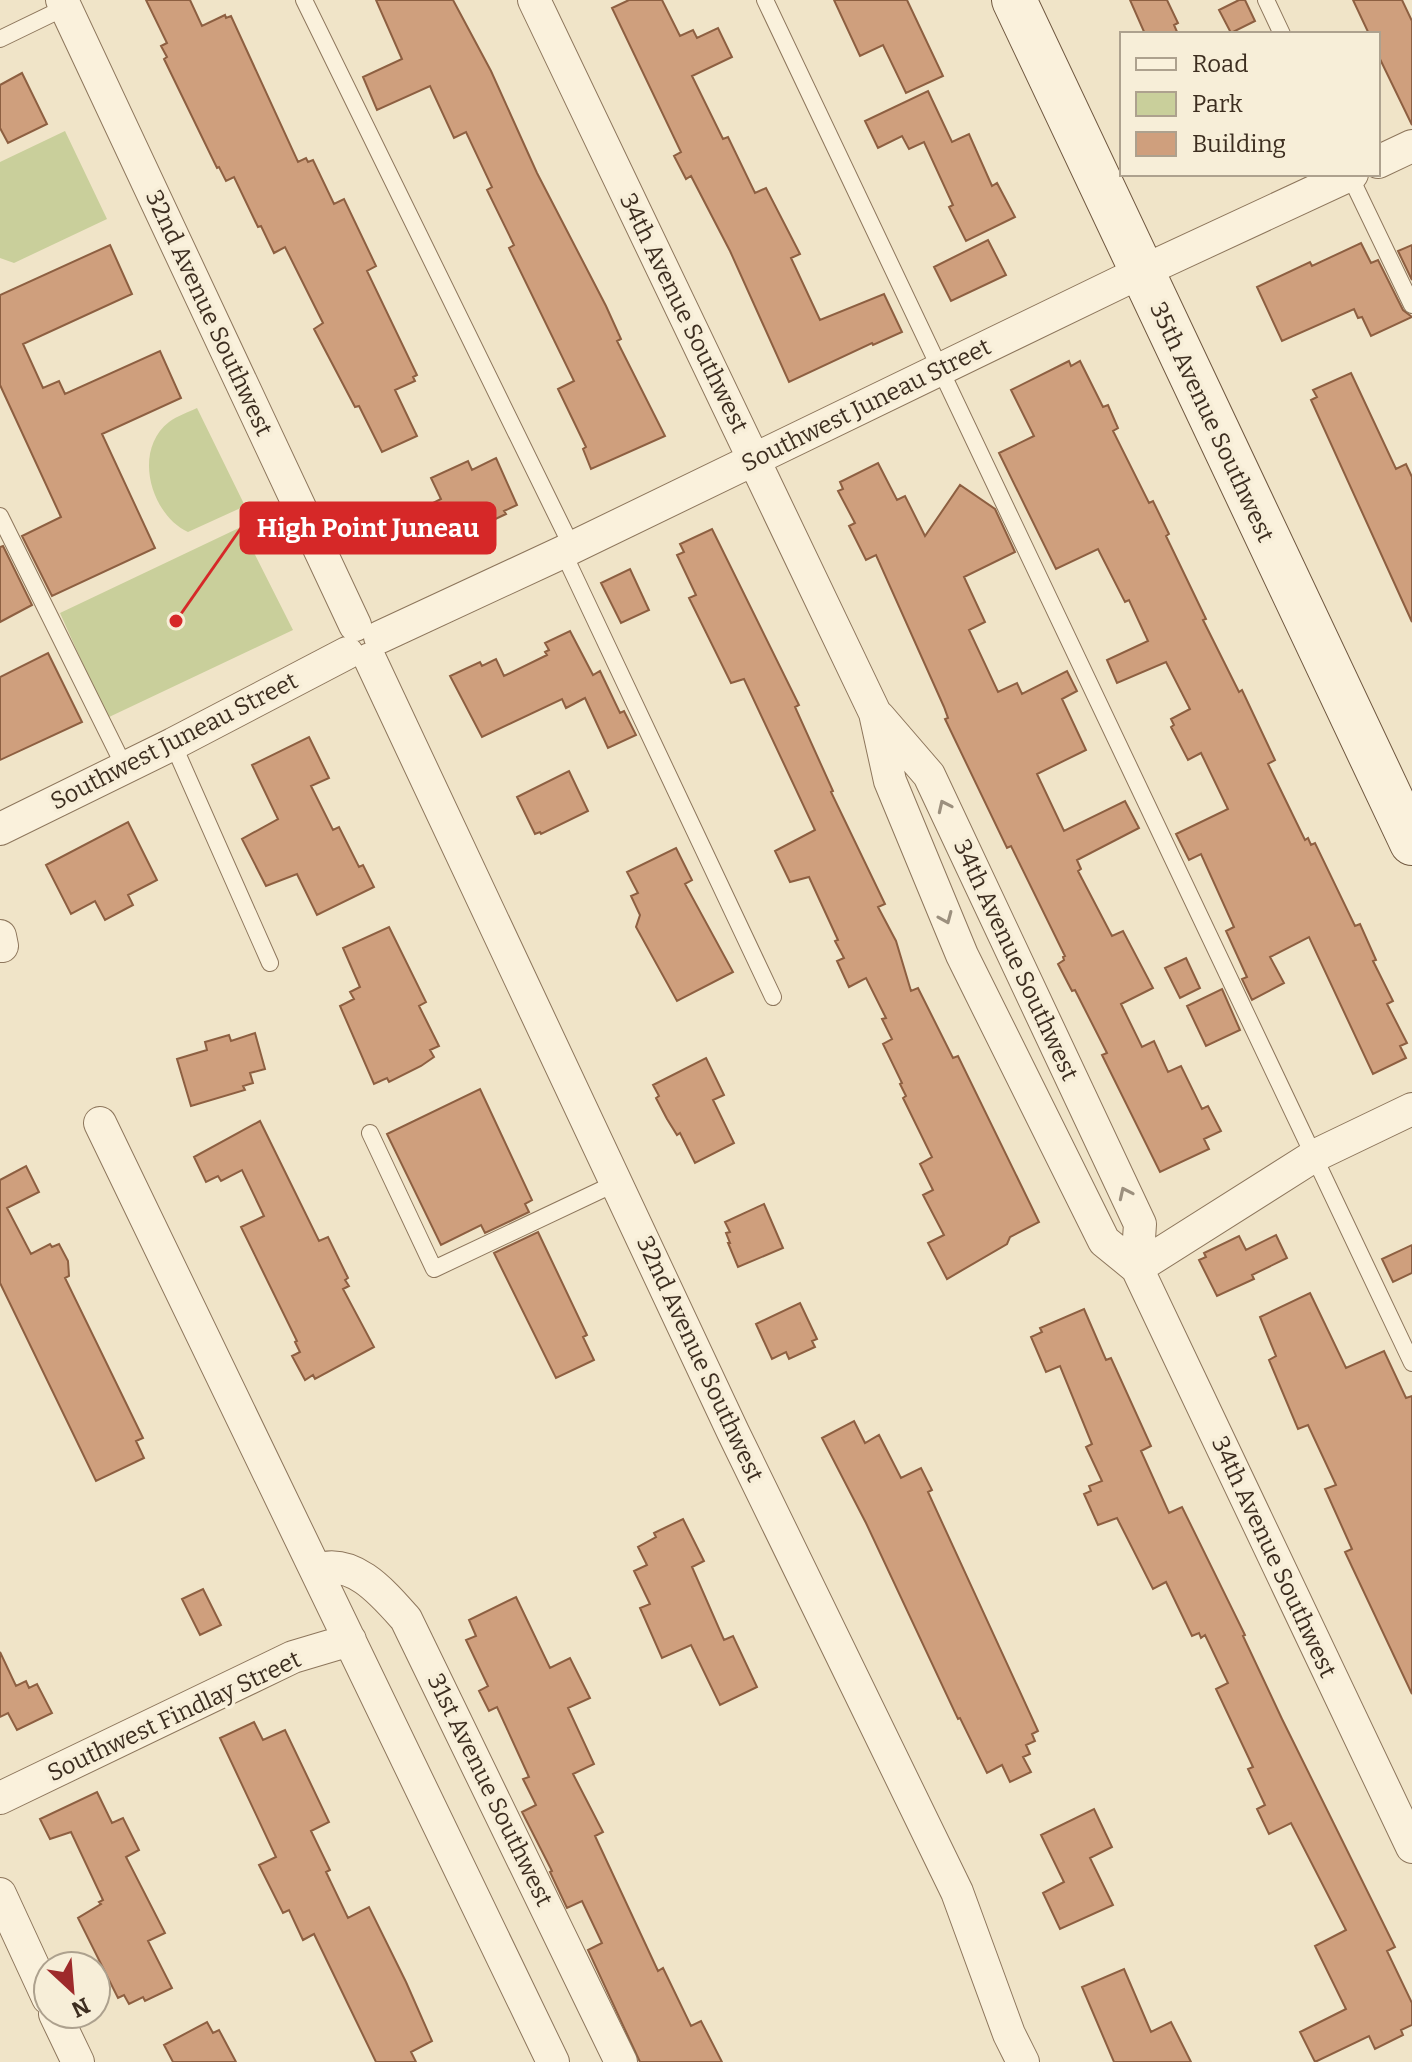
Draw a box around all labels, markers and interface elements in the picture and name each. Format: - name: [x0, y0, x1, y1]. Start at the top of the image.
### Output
- legend: [1120, 32, 1380, 176]
- text: Road: [1192, 50, 1248, 78]
- text: Park: [1192, 90, 1243, 118]
- text: Building: [1192, 130, 1286, 158]
- street label: 32nd Avenue Southwest: [140, 186, 278, 441]
- street label: 34th Avenue Southwest: [614, 189, 754, 437]
- street label: 35th Avenue Southwest: [1144, 298, 1280, 547]
- street label: Southwest Juneau Street: [737, 332, 995, 478]
- callout: High Point Juneau: [241, 503, 495, 553]
- text: High Point Juneau: [257, 513, 479, 544]
- street label: Southwest Juneau Street: [46, 666, 303, 816]
- one-way arrow: [938, 799, 954, 814]
- street label: 34th Avenue Southwest: [948, 835, 1084, 1085]
- one-way arrow: [937, 910, 953, 924]
- one-way arrow: [1119, 1187, 1135, 1201]
- street label: 32nd Avenue Southwest: [631, 1232, 769, 1487]
- street label: 34th Avenue Southwest: [1206, 1432, 1342, 1682]
- street label: Southwest Findlay Street: [43, 1645, 305, 1787]
- street label: 31st Avenue Southwest: [421, 1669, 559, 1911]
- north arrow: [32, 1950, 112, 2030]
- text: N: [67, 1992, 94, 2023]

